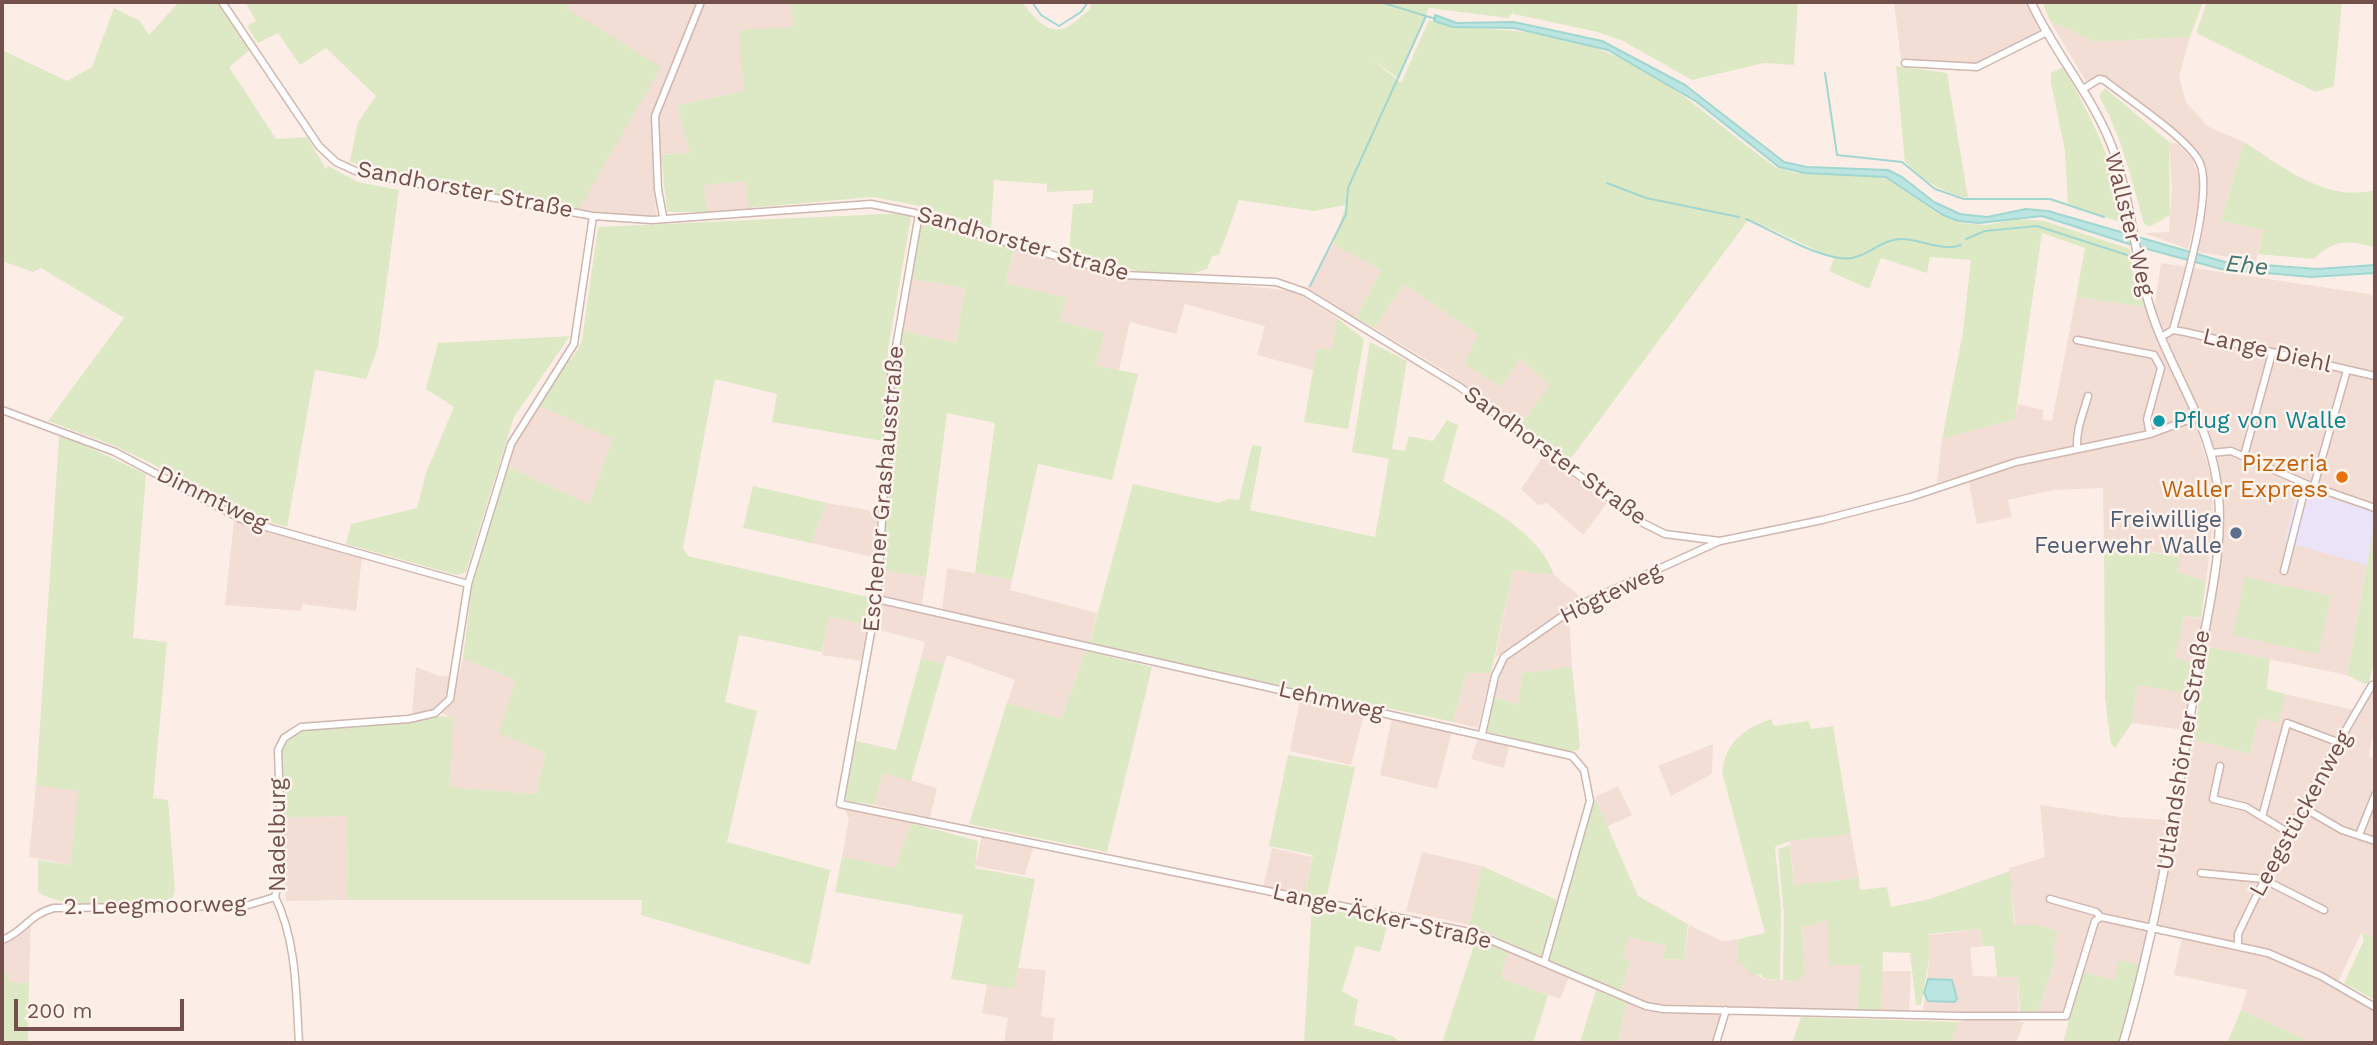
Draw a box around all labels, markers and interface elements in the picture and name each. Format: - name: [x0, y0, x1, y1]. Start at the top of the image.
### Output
- street label: Wallster Weg: [2098, 149, 2160, 299]
- street label: Sandhorster Straße: [355, 156, 575, 224]
- street label: Sandhorster Straße: [914, 201, 1132, 287]
- water label: Ehe: [2224, 249, 2270, 283]
- street label: Lange Diehl: [2200, 323, 2334, 379]
- street label: Eschener Grashausstraße: [858, 345, 910, 633]
- street label: Sandhorster Straße: [1458, 380, 1652, 532]
- place label: Pflug von Walle: [2173, 407, 2347, 435]
- marker: Pflug von Walle: [2151, 413, 2167, 429]
- place label: Pizzeria Waller Express: [2161, 450, 2328, 504]
- street label: Dimmtweg: [152, 460, 272, 538]
- marker: Pizzeria Waller Express: [2334, 469, 2350, 485]
- place label: Freiwillige Feuerwehr Walle: [2034, 506, 2222, 560]
- marker: Freiwillige Feuerwehr Walle: [2228, 525, 2244, 541]
- street label: Högteweg: [1556, 558, 1666, 630]
- street label: Utlandshörner Straße: [2151, 628, 2217, 872]
- street label: Lehmweg: [1276, 676, 1386, 726]
- street label: Leegstückenweg: [2244, 726, 2358, 902]
- street label: Nadelburg: [264, 778, 292, 892]
- street label: Lange-Äcker-Straße: [1270, 878, 1494, 956]
- street label: 2. Leegmoorweg: [63, 891, 247, 921]
- scale bar: [18, 986, 187, 1030]
- text: 200 m: [27, 998, 93, 1023]

